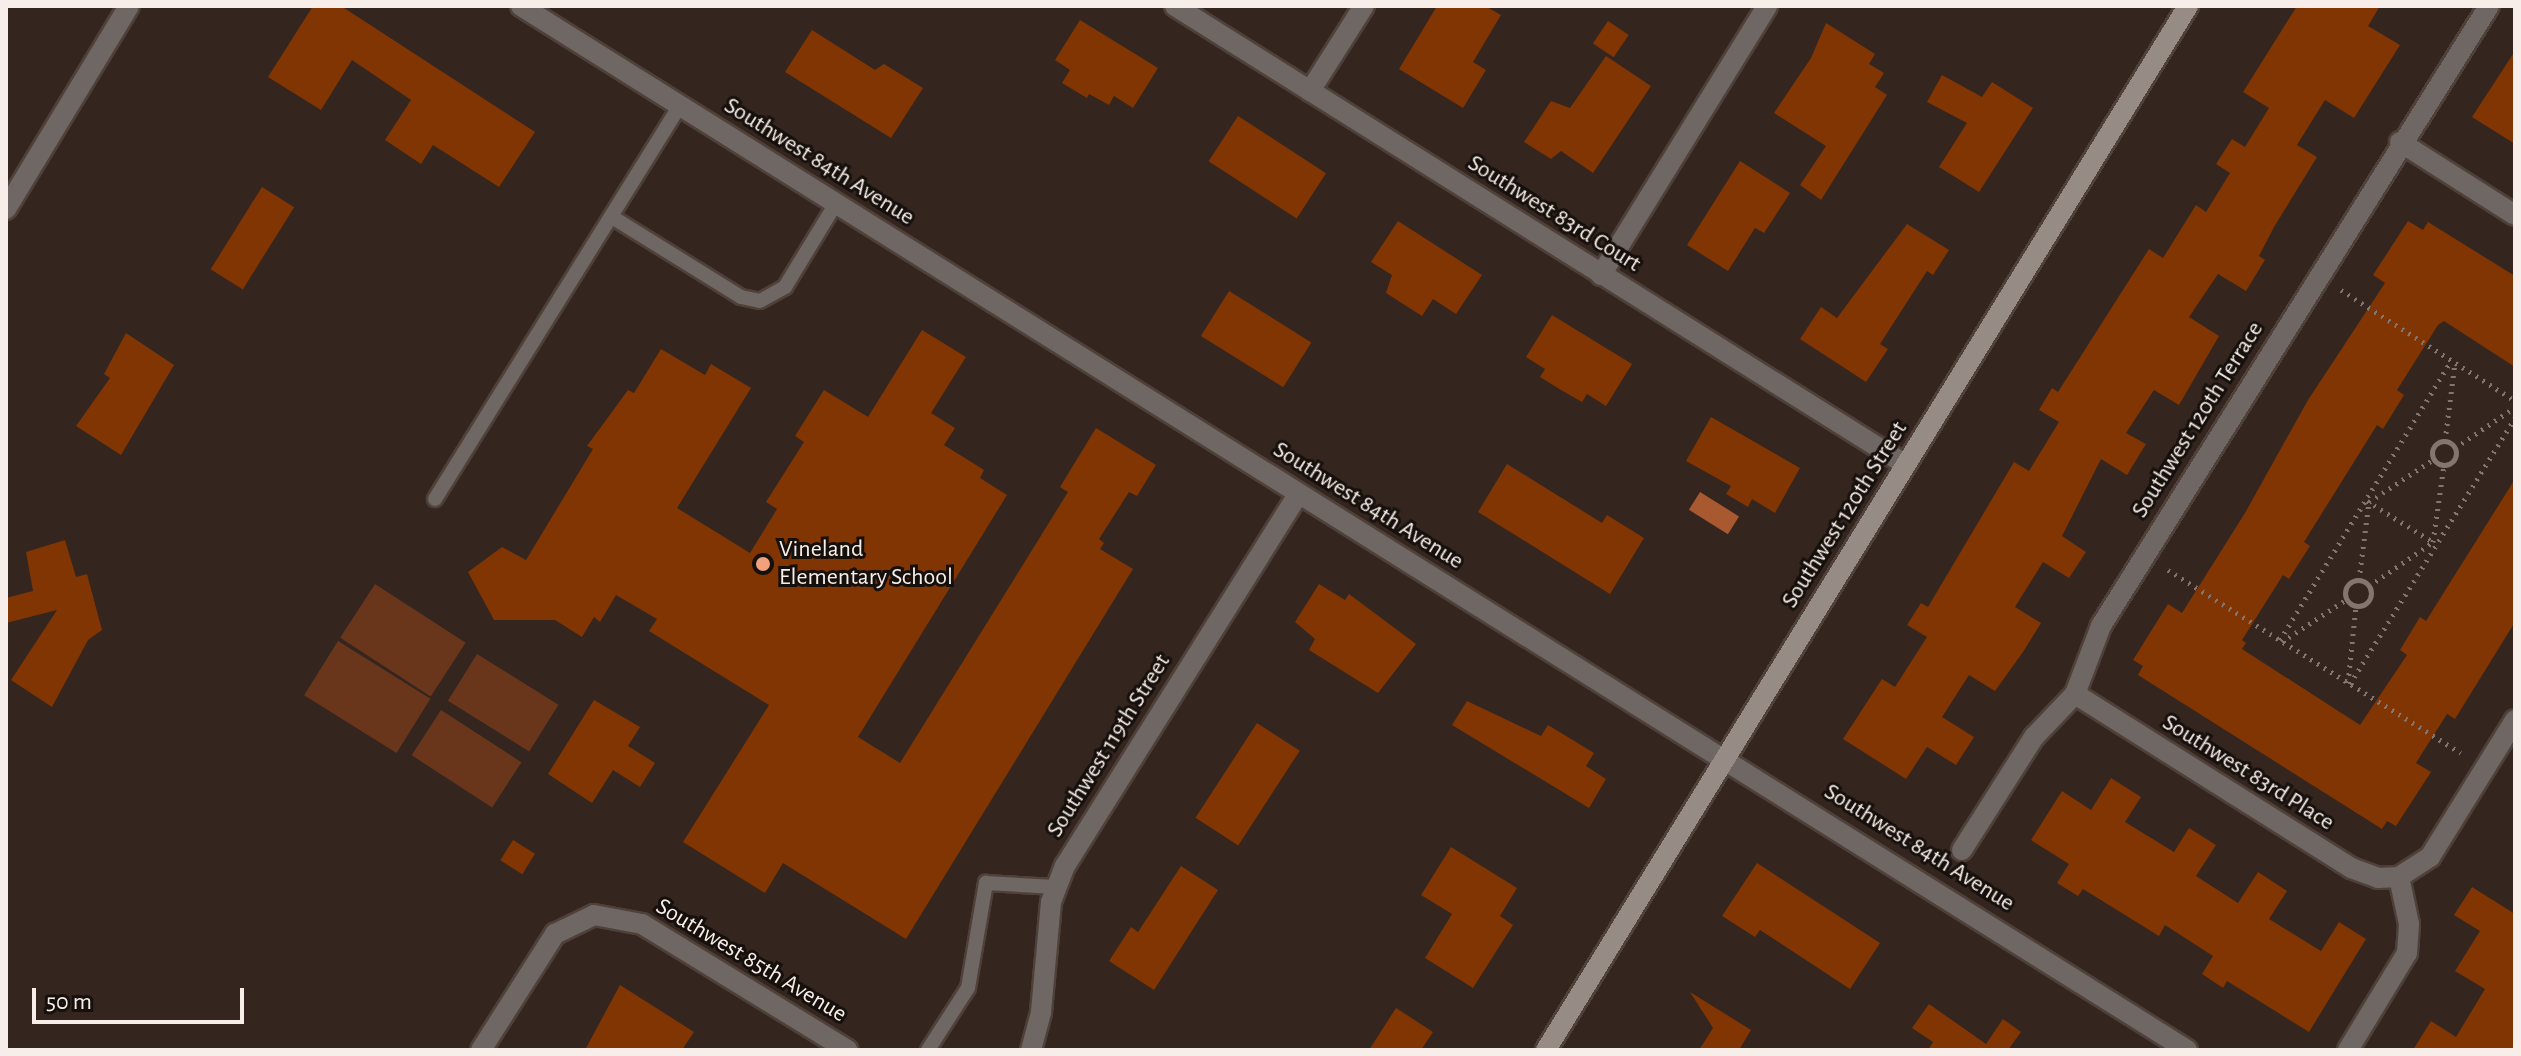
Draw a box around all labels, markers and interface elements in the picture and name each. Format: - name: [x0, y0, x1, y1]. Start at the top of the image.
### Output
- street label: Southwest 84th Avenue: [719, 92, 919, 232]
- street label: Southwest 83rd Court: [1462, 149, 1646, 279]
- street label: Southwest 120th Terrace: [2126, 317, 2270, 523]
- street label: Southwest 120th Street: [1776, 416, 1914, 614]
- street label: Southwest 84th Avenue: [1268, 436, 1468, 576]
- place label: Vineland Elementary School: [779, 536, 953, 592]
- marker: Vineland Elementary School: [754, 555, 772, 573]
- street label: Southwest 119th Street: [1041, 649, 1177, 843]
- street label: Southwest 83rd Place: [2157, 709, 2339, 837]
- street label: Southwest 84th Avenue: [1819, 778, 2019, 918]
- street label: Southwest 85th Avenue: [650, 893, 852, 1029]
- scale bar: [36, 972, 248, 1022]
- text: 50 m: [46, 990, 92, 1014]

